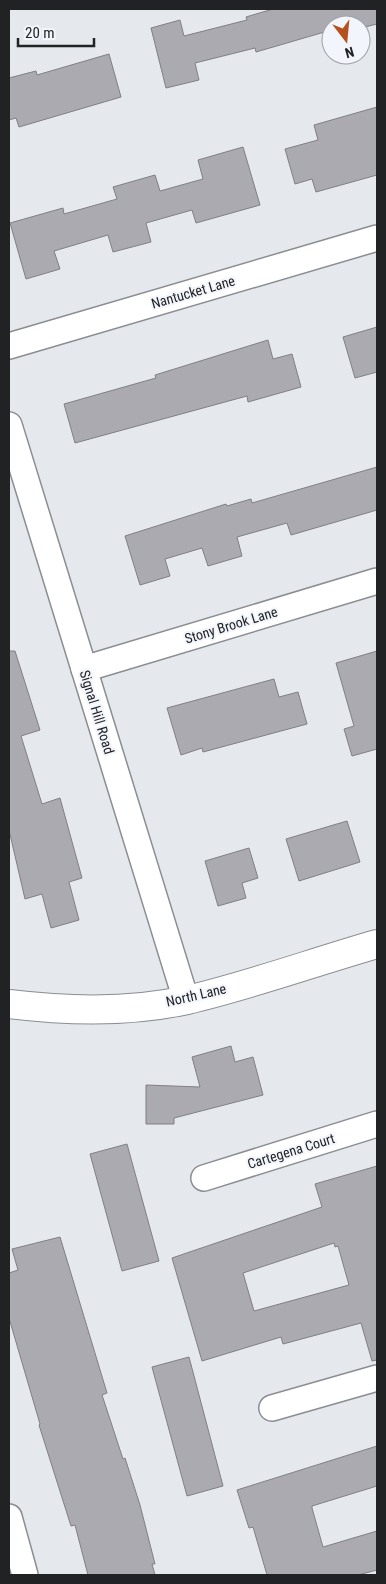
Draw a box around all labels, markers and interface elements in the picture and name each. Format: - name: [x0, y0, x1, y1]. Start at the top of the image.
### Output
- scale bar: [18, 15, 94, 47]
- north arrow: [321, 15, 371, 65]
- text: 20 m: [25, 24, 55, 42]
- text: N: [343, 44, 356, 61]
- street label: Nantucket Lane: [149, 272, 237, 312]
- street label: Stony Brook Lane: [183, 603, 280, 647]
- street label: Signal Hill Road: [77, 668, 117, 756]
- street label: North Lane: [164, 980, 228, 1010]
- street label: Cartegena Court: [245, 1130, 337, 1172]

